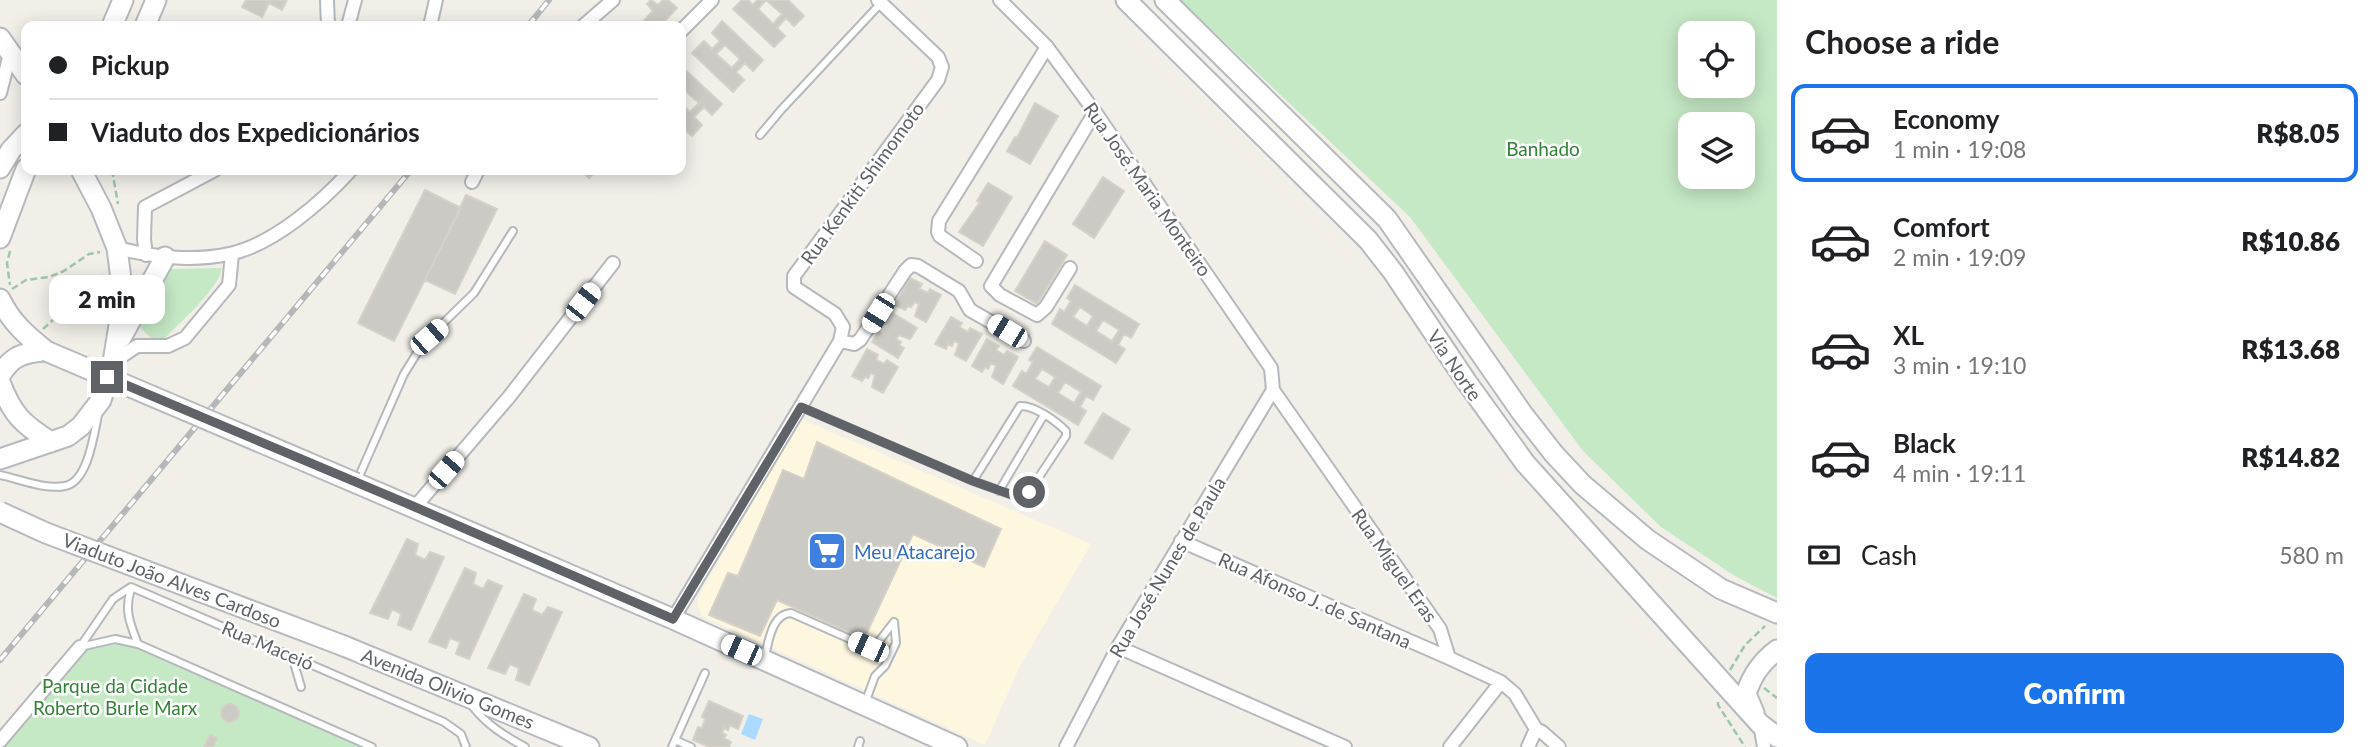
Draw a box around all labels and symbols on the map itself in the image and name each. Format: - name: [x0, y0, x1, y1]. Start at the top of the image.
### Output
- street label: Rua Kenkiti Shimomoto: [795, 97, 929, 269]
- street label: Rua José Maria Monteiro: [1079, 98, 1217, 280]
- park label: Banhado: [1506, 137, 1580, 160]
- callout: 2 min: [49, 276, 165, 324]
- car: [562, 279, 605, 325]
- car: [858, 290, 899, 336]
- car: [984, 311, 1031, 351]
- car: [407, 315, 452, 359]
- street label: Via Norte: [1423, 325, 1487, 405]
- route end: [91, 361, 123, 393]
- car: [425, 447, 468, 493]
- street label: Rua José Nunes de Paula: [1104, 472, 1230, 662]
- route start: [1013, 476, 1045, 508]
- street label: Rua Miguel Eras: [1347, 504, 1443, 626]
- street label: Viaduto João Alves Cardoso: [60, 528, 284, 632]
- supermarket icon: Meu Atacarejo: [806, 530, 848, 572]
- place label: Meu Atacarejo: [854, 540, 975, 563]
- street label: Rua Afonso J. de Santana: [1215, 547, 1415, 653]
- street label: Rua Maceió: [219, 615, 317, 675]
- car: [845, 629, 892, 665]
- car: [718, 632, 765, 668]
- street label: Avenida Olivio Gomes: [358, 643, 538, 733]
- park label: Parque da Cidade Roberto Burle Marx: [33, 674, 198, 719]

